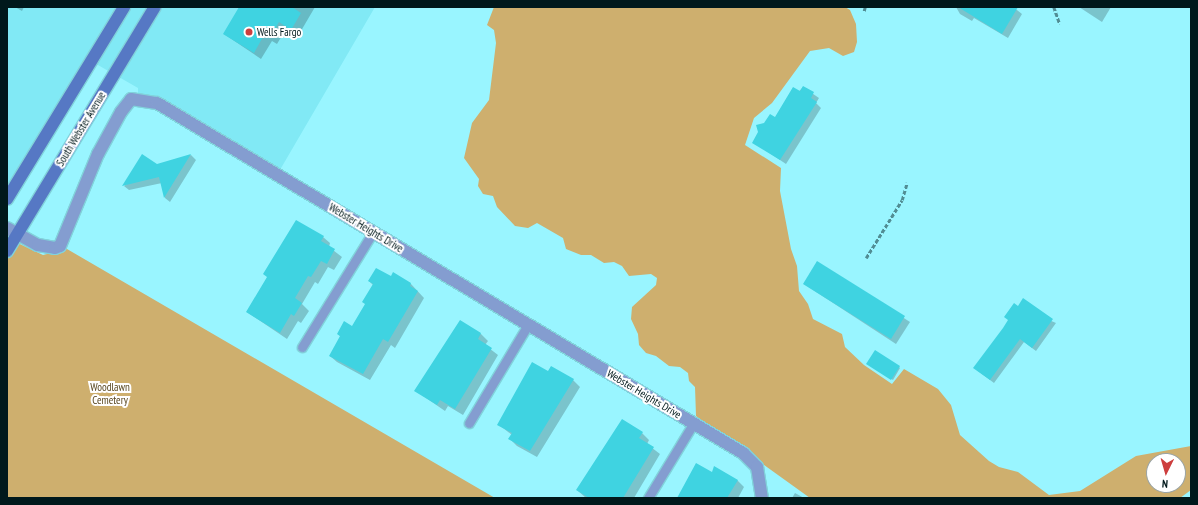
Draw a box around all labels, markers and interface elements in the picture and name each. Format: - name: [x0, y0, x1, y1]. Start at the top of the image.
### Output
- place label: Wells Fargo: [257, 25, 301, 39]
- marker: Wells Fargo: [244, 27, 254, 37]
- street label: South Webster Avenue: [53, 89, 109, 169]
- street label: Webster Heights Drive: [326, 201, 406, 255]
- street label: Webster Heights Drive: [604, 367, 684, 421]
- park label: Woodlawn Cemetery: [90, 381, 130, 407]
- north arrow: [1146, 453, 1186, 493]
- text: N: [1161, 477, 1169, 491]

